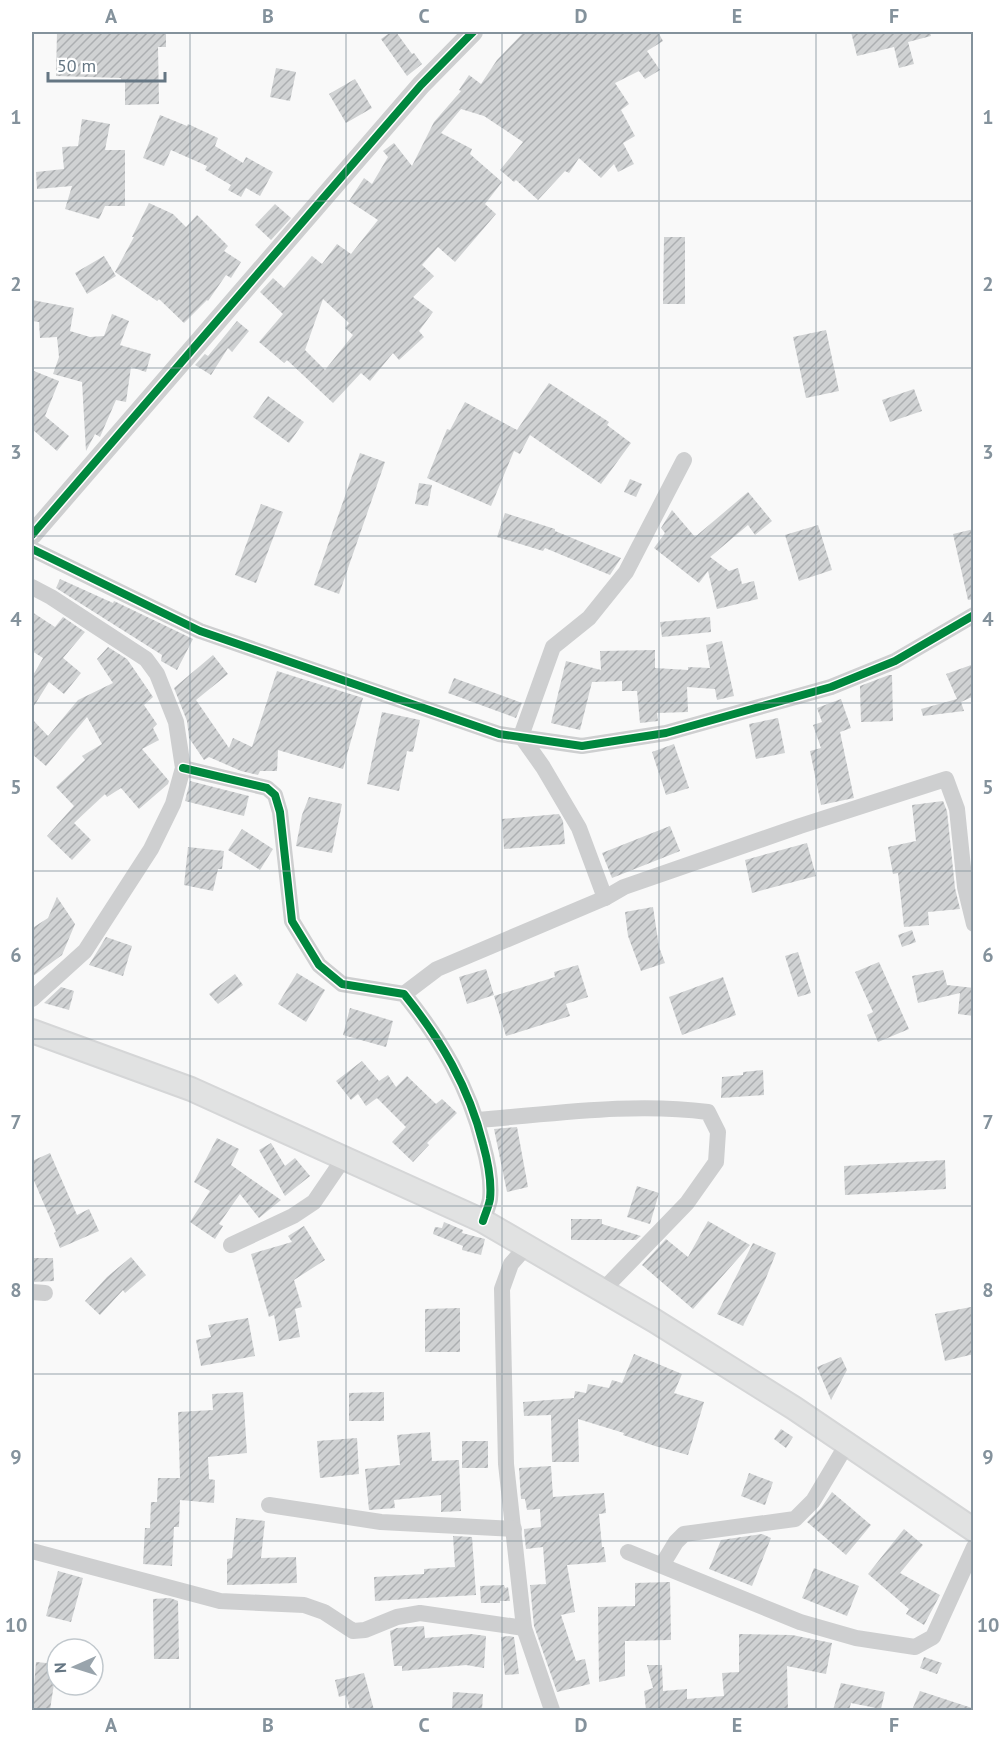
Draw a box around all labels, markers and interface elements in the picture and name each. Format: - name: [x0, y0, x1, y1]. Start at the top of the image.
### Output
- text: A: [105, 3, 118, 29]
- text: B: [262, 3, 274, 29]
- text: C: [418, 3, 430, 29]
- text: D: [575, 3, 588, 29]
- text: E: [732, 3, 742, 29]
- text: F: [889, 3, 899, 29]
- scale bar: [48, 45, 165, 83]
- text: 50 m: [57, 54, 96, 77]
- text: 1: [10, 104, 22, 130]
- text: 1: [982, 104, 994, 130]
- text: 2: [10, 271, 22, 297]
- text: 2: [982, 271, 994, 297]
- text: 3: [10, 439, 22, 465]
- text: 3: [982, 439, 994, 465]
- text: 4: [10, 606, 22, 632]
- text: 4: [982, 606, 994, 632]
- text: 5: [10, 774, 22, 800]
- text: 5: [982, 774, 994, 800]
- text: 6: [10, 942, 22, 968]
- text: 6: [982, 942, 994, 968]
- text: 7: [10, 1109, 22, 1135]
- text: 7: [982, 1109, 994, 1135]
- text: 8: [10, 1277, 22, 1303]
- text: 8: [982, 1277, 994, 1303]
- text: 9: [10, 1444, 22, 1470]
- text: 9: [982, 1444, 994, 1470]
- text: 10: [5, 1612, 27, 1638]
- text: 10: [977, 1612, 999, 1638]
- north arrow: [45, 1637, 105, 1697]
- text: N: [50, 1662, 70, 1674]
- text: A: [105, 1712, 118, 1738]
- text: B: [262, 1712, 274, 1738]
- text: C: [418, 1712, 430, 1738]
- text: D: [575, 1712, 588, 1738]
- text: E: [732, 1712, 742, 1738]
- text: F: [889, 1712, 899, 1738]

